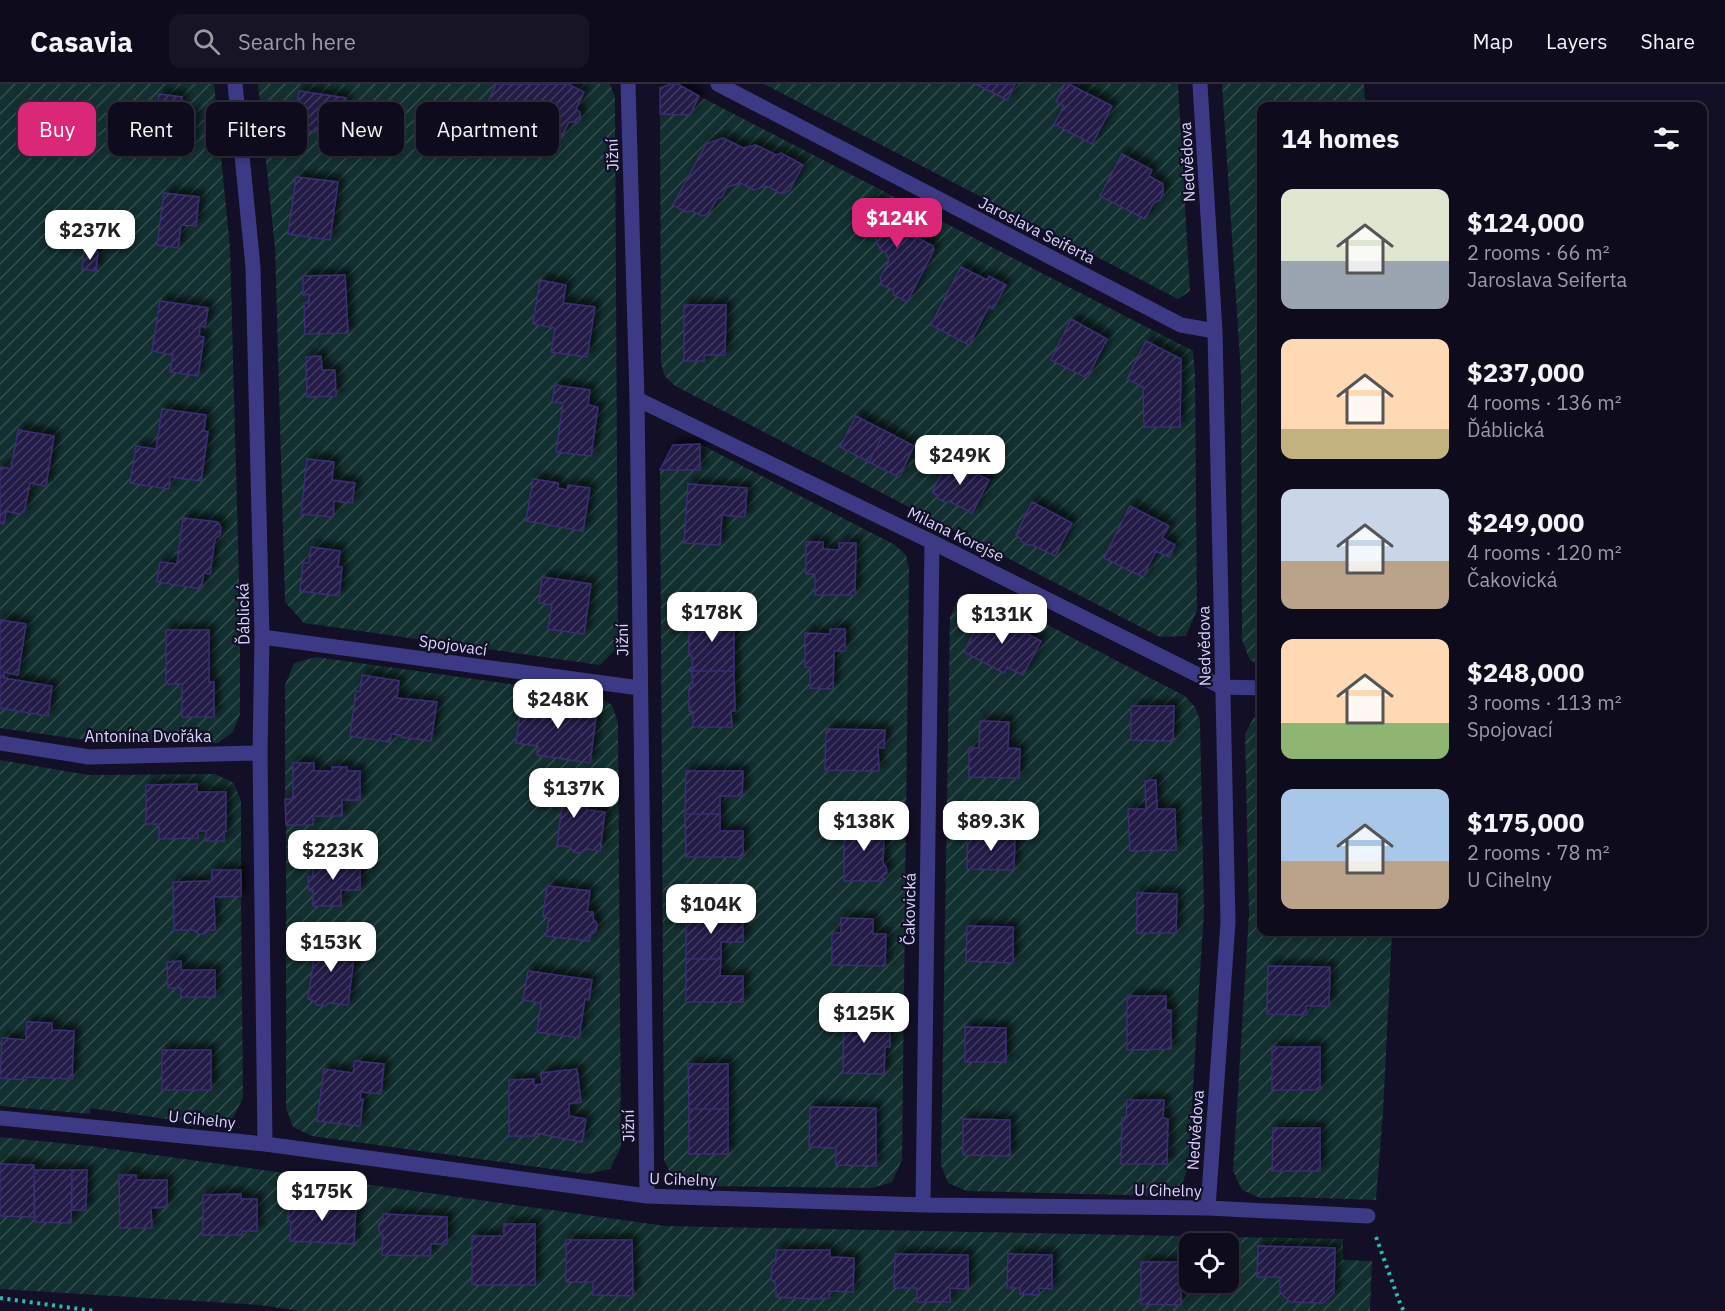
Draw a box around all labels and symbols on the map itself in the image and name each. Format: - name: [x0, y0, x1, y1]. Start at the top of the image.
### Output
- street label: Nedvědova: [1175, 121, 1199, 203]
- street label: Jižní: [601, 138, 623, 172]
- street label: Jaroslava Seiferta: [975, 192, 1099, 268]
- pin: $124K: [855, 198, 939, 249]
- pin: $237K: [48, 210, 132, 261]
- pin: $249K: [918, 435, 1002, 486]
- street label: Milana Korejse: [904, 502, 1008, 566]
- street label: Ďáblická: [232, 582, 254, 645]
- pin: $178K: [670, 592, 754, 643]
- pin: $131K: [960, 594, 1044, 645]
- street label: Nedvědova: [1193, 605, 1215, 686]
- street label: Jižní: [612, 623, 632, 657]
- street label: Spojovací: [418, 630, 488, 660]
- pin: $248K: [516, 679, 600, 730]
- street label: Antonína Dvořáka: [84, 726, 212, 746]
- pin: $137K: [532, 768, 616, 819]
- pin: $138K: [822, 801, 906, 852]
- pin: $89.3K: [942, 801, 1040, 852]
- pin: $223K: [291, 830, 375, 881]
- street label: Čakovická: [897, 872, 920, 945]
- pin: $104K: [669, 884, 753, 935]
- pin: $153K: [289, 922, 373, 973]
- pin: $125K: [822, 993, 906, 1044]
- street label: Nedvědova: [1182, 1089, 1208, 1171]
- street label: U Cihelny: [167, 1106, 237, 1132]
- street label: Jižní: [618, 1109, 638, 1143]
- street label: U Cihelny: [649, 1168, 717, 1190]
- pin: $175K: [280, 1171, 364, 1222]
- street label: U Cihelny: [1134, 1179, 1202, 1201]

